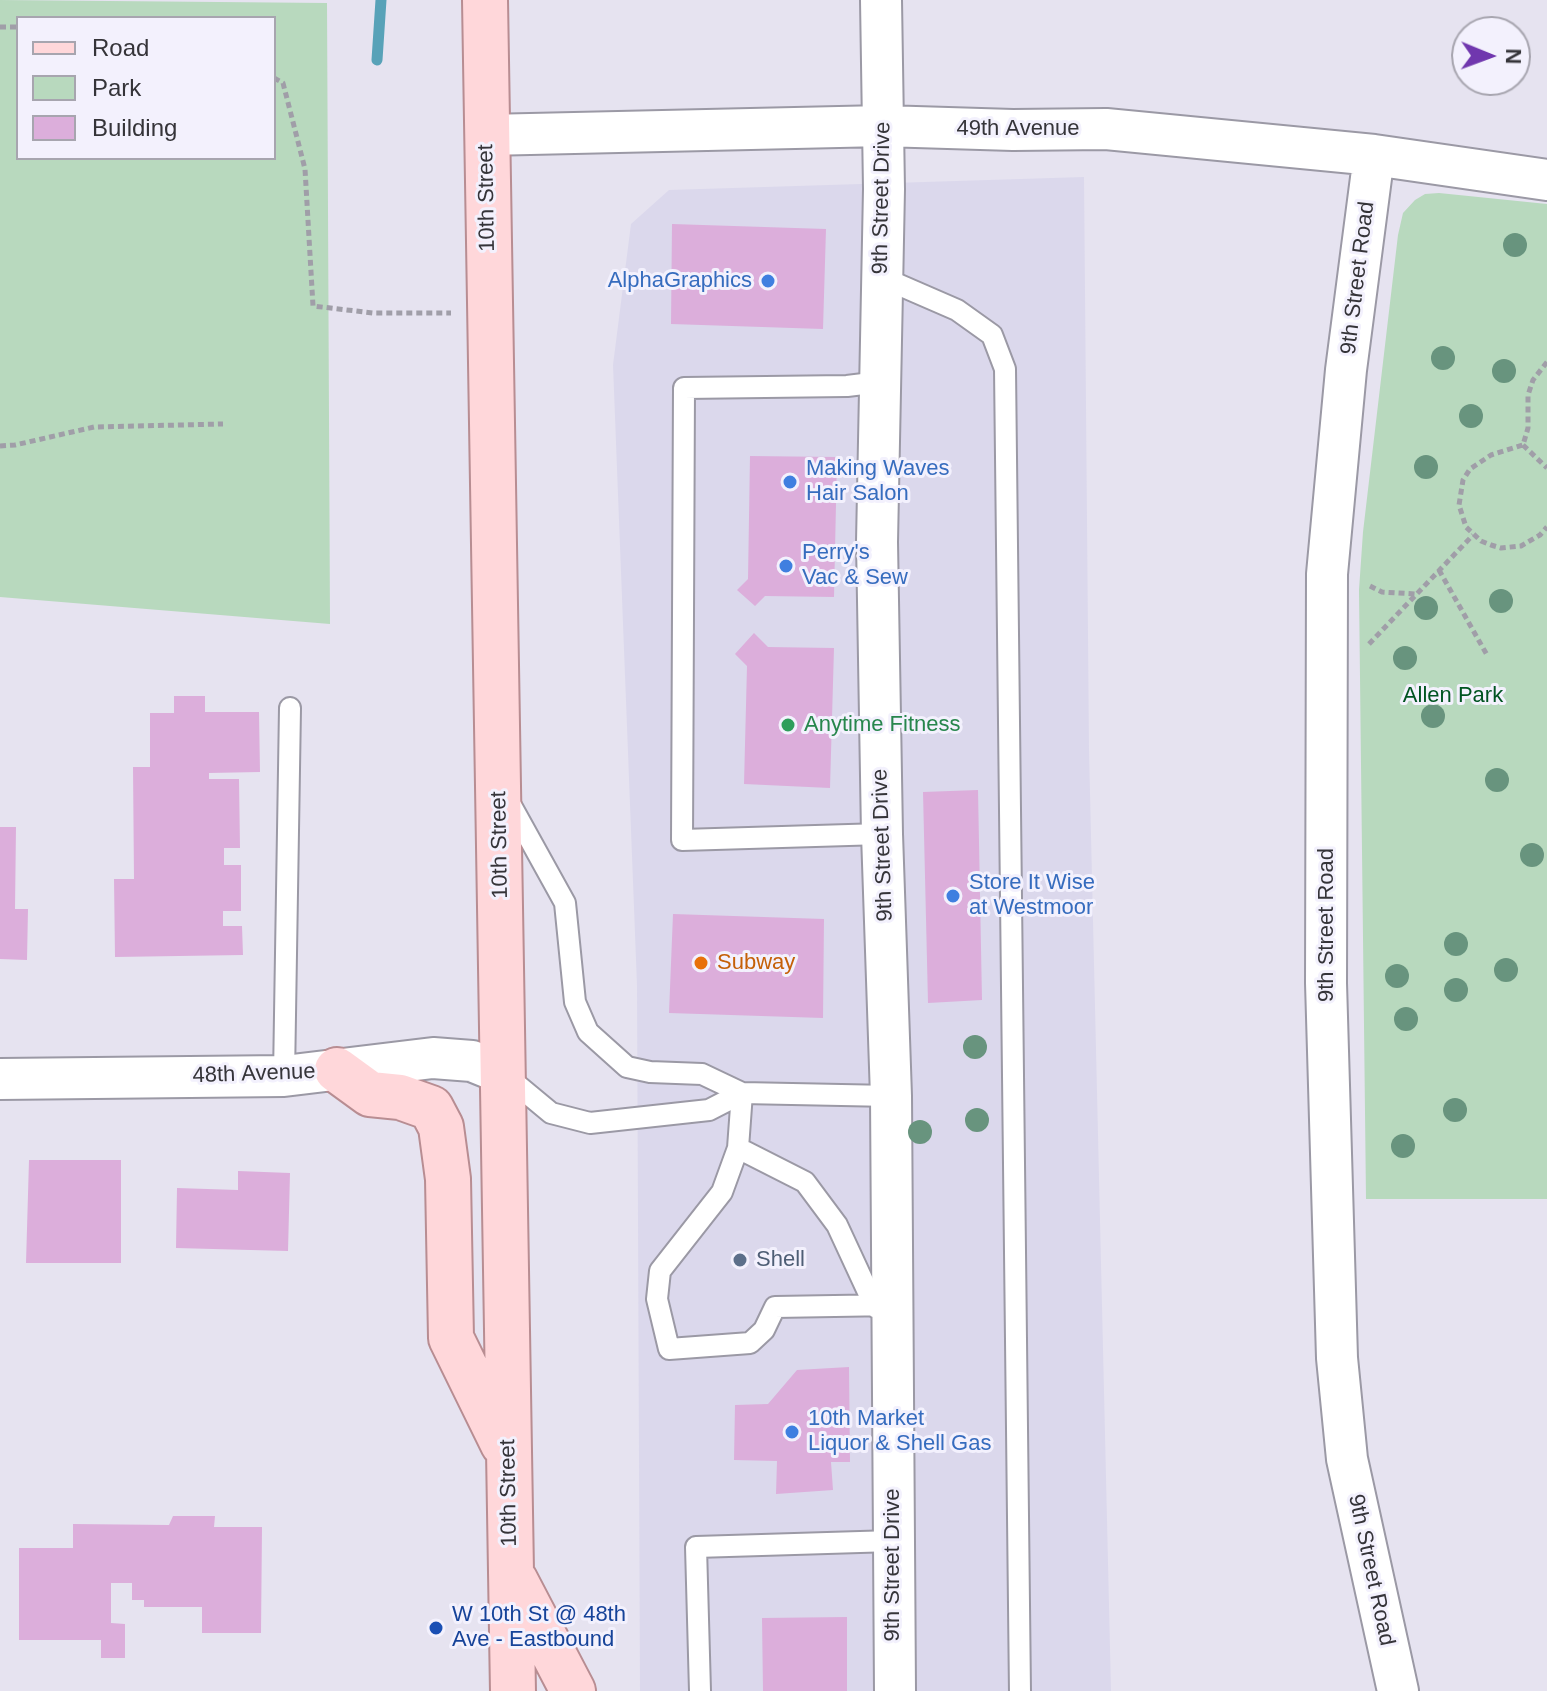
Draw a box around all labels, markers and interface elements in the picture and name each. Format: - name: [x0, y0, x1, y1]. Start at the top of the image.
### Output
- legend: [16, 16, 276, 160]
- north arrow: [1451, 16, 1531, 96]
- text: Road: [92, 34, 149, 61]
- text: N: [1501, 48, 1526, 65]
- text: Park: [92, 74, 141, 101]
- text: Building: [92, 114, 177, 141]
- street label: 49th Avenue: [956, 116, 1080, 142]
- street label: 9th Street Drive: [867, 121, 897, 275]
- street label: 10th Street: [473, 144, 501, 252]
- street label: 9th Street Road: [1336, 200, 1380, 356]
- place label: AlphaGraphics: [608, 268, 752, 294]
- marker: AlphaGraphics: [759, 272, 777, 290]
- place label: Making Waves Hair Salon: [806, 456, 949, 508]
- marker: Making Waves Hair Salon: [781, 473, 799, 491]
- place label: Perry's Vac & Sew: [802, 540, 908, 592]
- marker: Perry's Vac & Sew: [777, 557, 795, 575]
- park label: Allen Park: [1403, 683, 1503, 709]
- place label: Anytime Fitness: [804, 712, 960, 738]
- marker: Anytime Fitness: [779, 716, 797, 734]
- street label: 9th Street Drive: [867, 768, 899, 922]
- street label: 10th Street: [486, 791, 514, 899]
- street label: 9th Street Road: [1314, 848, 1340, 1002]
- place label: Store It Wise at Westmoor: [969, 870, 1095, 922]
- marker: Store It Wise at Westmoor: [944, 887, 962, 905]
- place label: Subway: [717, 950, 795, 976]
- marker: Subway: [692, 954, 710, 972]
- street label: 48th Avenue: [192, 1059, 316, 1089]
- place label: Shell: [756, 1247, 805, 1273]
- marker: Shell: [731, 1251, 749, 1269]
- place label: 10th Market Liquor & Shell Gas: [808, 1406, 991, 1458]
- marker: 10th Market Liquor & Shell Gas: [783, 1423, 801, 1441]
- street label: 10th Street: [495, 1439, 523, 1547]
- street label: 9th Street Drive: [880, 1489, 906, 1641]
- street label: 9th Street Road: [1342, 1492, 1400, 1648]
- place label: W 10th St @ 48th Ave - Eastbound: [452, 1602, 626, 1654]
- marker: W 10th St @ 48th Ave - Eastbound: [427, 1619, 445, 1637]

